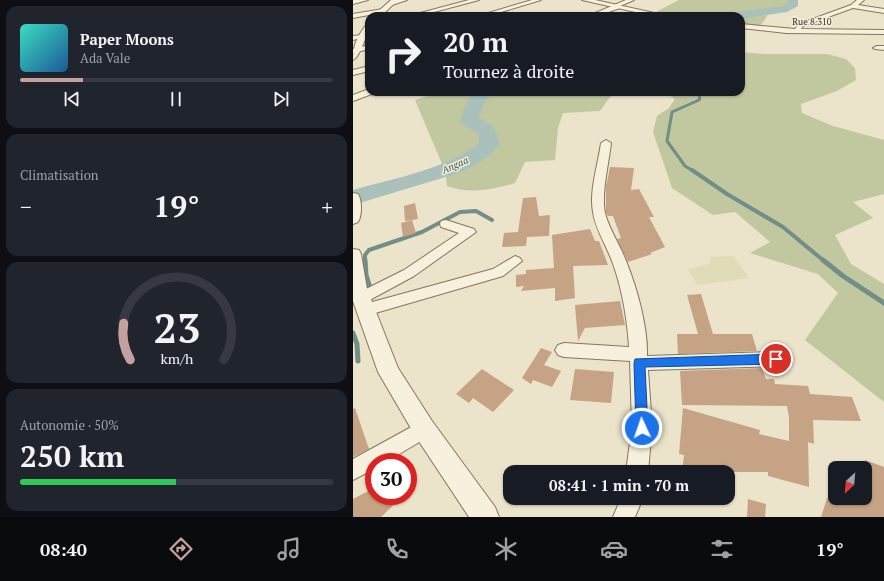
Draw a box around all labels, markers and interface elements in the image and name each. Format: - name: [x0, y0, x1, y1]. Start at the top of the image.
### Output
- street label: Rue 8.310: [792, 16, 832, 28]
- text: 20 m: [443, 23, 508, 60]
- icon: right: [377, 28, 429, 80]
- text: Paper Moons: [80, 29, 174, 49]
- text: Ada Vale: [80, 49, 130, 67]
- text: Tournez à droite: [443, 59, 574, 83]
- icon: previous: [61, 88, 83, 110]
- icon: pause: [165, 88, 187, 110]
- icon: next: [270, 88, 292, 110]
- water label: Angaa: [439, 153, 470, 177]
- text: Climatisation: [20, 166, 99, 184]
- text: 19°: [153, 186, 200, 226]
- text: −: [20, 192, 32, 221]
- text: +: [321, 192, 333, 221]
- text: 23: [153, 300, 200, 355]
- pin: [759, 342, 793, 376]
- icon: arrive: [765, 348, 787, 370]
- text: km/h: [160, 349, 194, 368]
- position arrow: [621, 407, 663, 449]
- text: Autonomie · 50%: [20, 416, 119, 434]
- text: 250 km: [20, 436, 124, 476]
- speed limit sign: 30: [365, 453, 417, 505]
- north arrow: [828, 461, 872, 505]
- map controls: [828, 461, 872, 505]
- text: 08:41 · 1 min · 70 m: [549, 475, 689, 495]
- icon: directions: [167, 535, 195, 563]
- icon: music: [275, 535, 303, 563]
- icon: phone: [383, 535, 411, 563]
- icon: climate: [492, 535, 520, 563]
- icon: car: [600, 535, 628, 563]
- icon: filters: [708, 535, 736, 563]
- text: 08:40: [40, 537, 87, 561]
- text: 19°: [816, 537, 844, 561]

